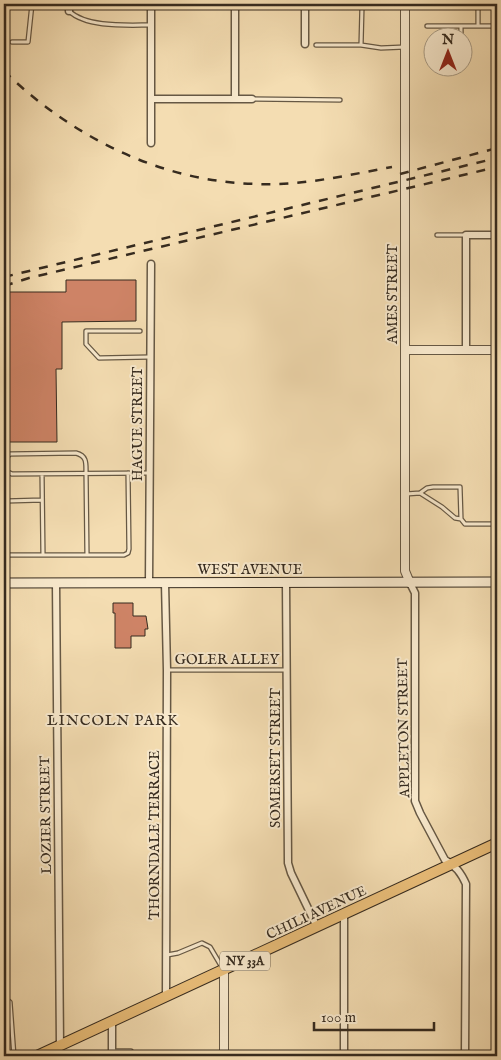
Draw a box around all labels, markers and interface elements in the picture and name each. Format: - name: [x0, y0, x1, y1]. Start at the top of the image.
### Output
- north arrow: [424, 28, 474, 78]
- text: N: [441, 31, 454, 49]
- street label: AMES STREET: [384, 243, 402, 345]
- street label: HAGUE STREET: [129, 366, 147, 481]
- street label: WEST AVENUE: [198, 561, 303, 579]
- street label: GOLER ALLEY: [175, 651, 281, 669]
- street label: APPLETON STREET: [394, 657, 414, 799]
- street label: SOMERSET STREET: [267, 687, 285, 828]
- district label: LINCOLN PARK: [47, 711, 179, 730]
- street label: THORNDALE TERRACE: [146, 750, 164, 920]
- street label: LOZIER STREET: [36, 755, 56, 874]
- street label: CHILI AVENUE: [263, 882, 370, 944]
- road number: NY 33A: [220, 951, 270, 970]
- scale bar: [314, 1000, 434, 1032]
- text: 100 m: [321, 1008, 357, 1027]

